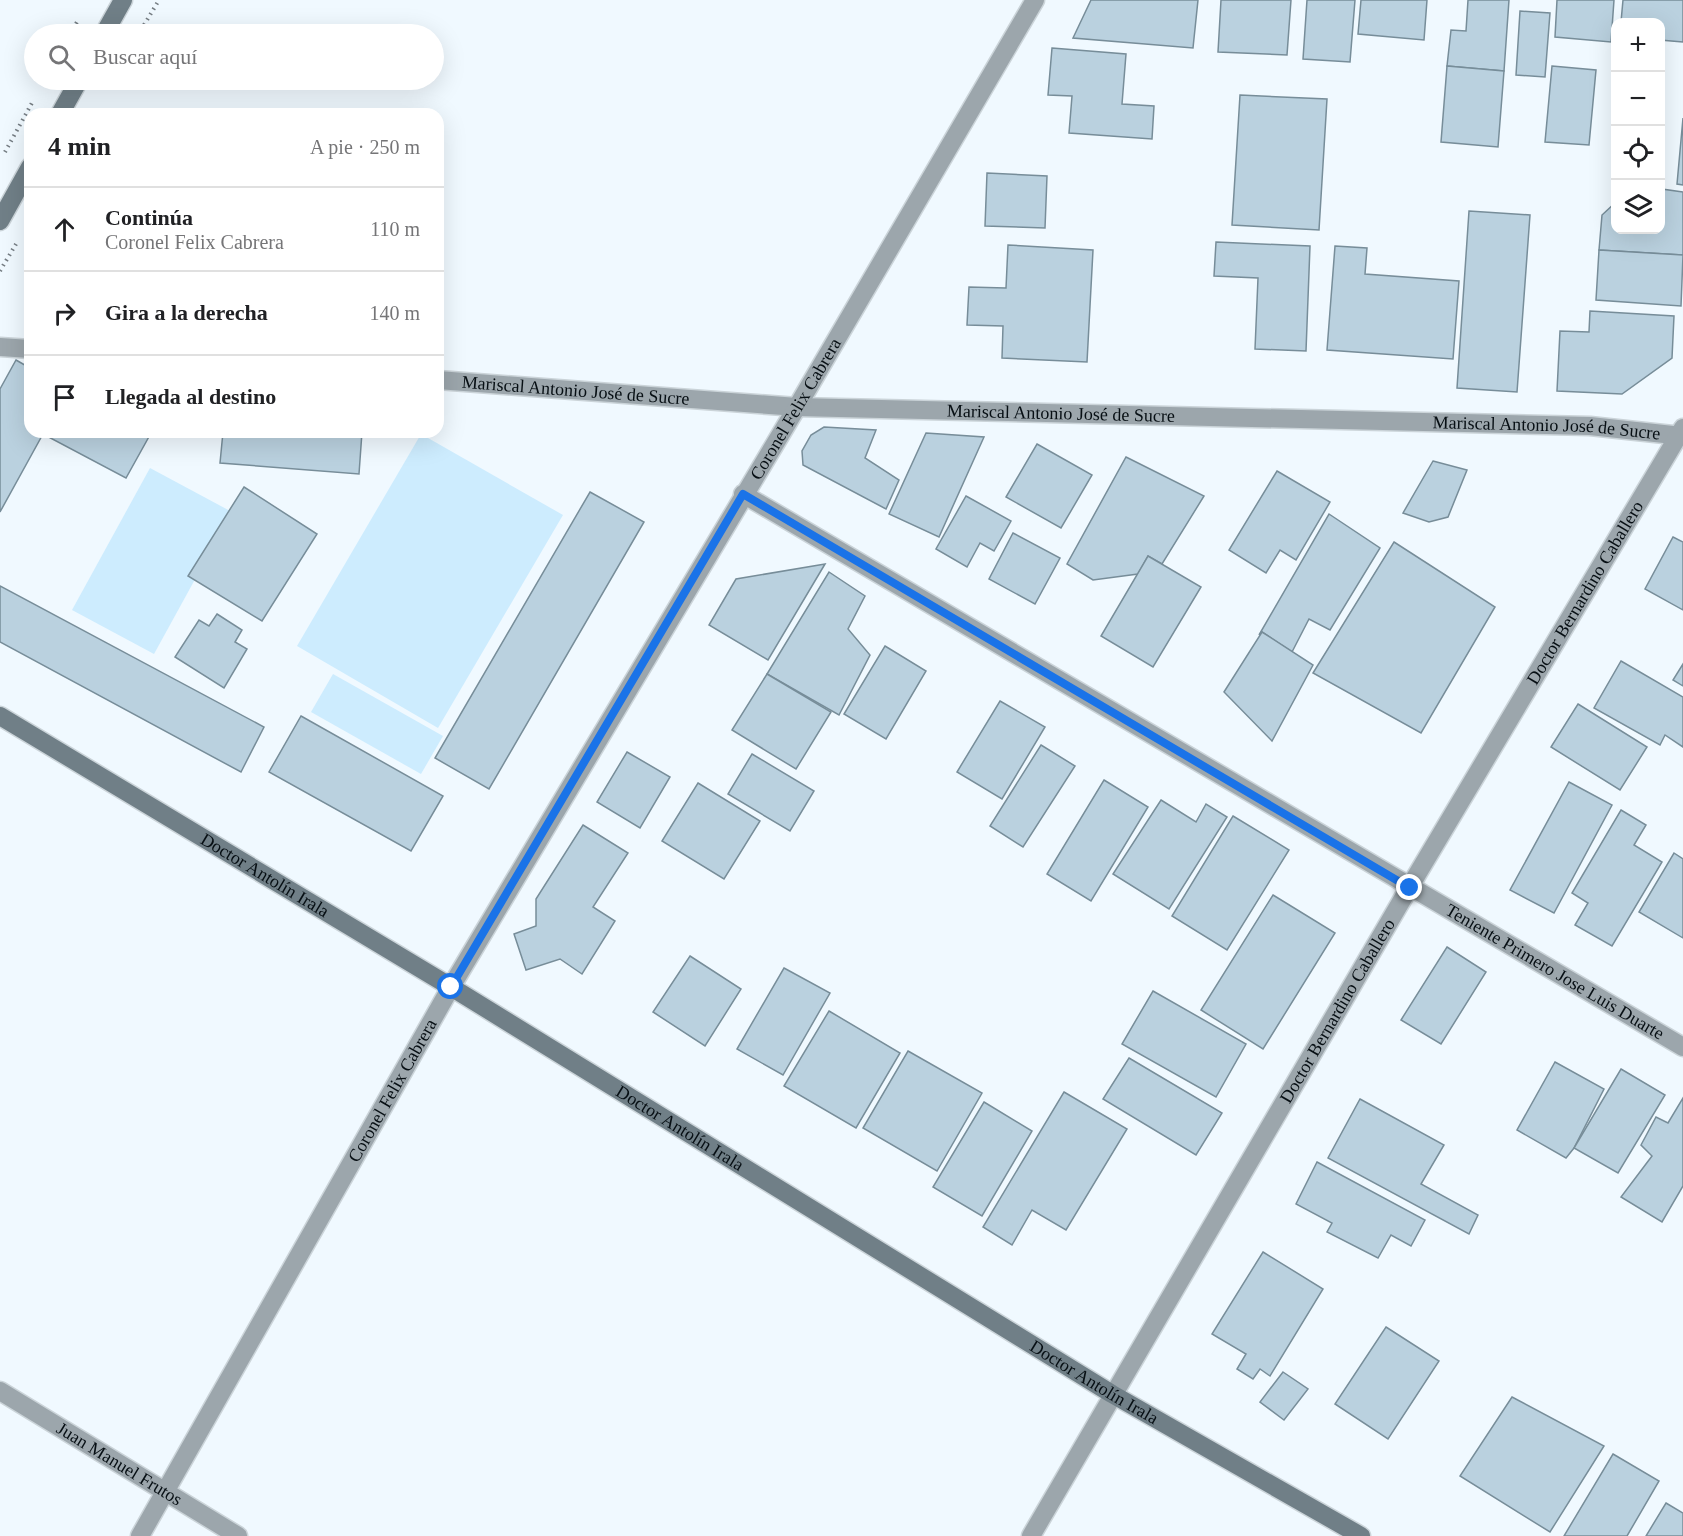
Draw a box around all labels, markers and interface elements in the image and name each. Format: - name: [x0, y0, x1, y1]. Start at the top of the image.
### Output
- map controls: [1611, 18, 1665, 234]
- button: +: [1611, 18, 1665, 72]
- search box: [24, 24, 444, 90]
- icon: search: [45, 41, 78, 74]
- text: Buscar aquí: [93, 44, 197, 69]
- button: −: [1611, 72, 1665, 126]
- button: locate: [1611, 126, 1665, 180]
- text: 4 min: [48, 132, 111, 161]
- text: A pie · 250 m: [310, 136, 420, 158]
- button: layers: [1611, 180, 1665, 234]
- text: Continúa: [105, 205, 193, 230]
- icon: ahead: [48, 213, 81, 246]
- text: 110 m: [370, 218, 420, 240]
- text: Coronel Felix Cabrera: [105, 231, 284, 253]
- icon: right: [48, 297, 81, 330]
- text: Gira a la derecha: [105, 300, 268, 325]
- text: 140 m: [369, 302, 420, 324]
- street label: Coronel Felix Cabrera: [746, 334, 845, 483]
- street label: Mariscal Antonio José de Sucre: [461, 372, 690, 409]
- icon: arrive: [48, 381, 81, 414]
- text: Llegada al destino: [105, 384, 276, 409]
- street label: Mariscal Antonio José de Sucre: [947, 401, 1175, 426]
- street label: Mariscal Antonio José de Sucre: [1432, 412, 1661, 444]
- street label: Doctor Bernardino Caballero: [1523, 497, 1647, 688]
- street label: Doctor Antolín Irala: [197, 829, 333, 921]
- route end: [1396, 874, 1422, 900]
- street label: Teniente Primero Jose Luis Duarte: [1442, 900, 1668, 1044]
- street label: Doctor Bernardino Caballero: [1276, 915, 1399, 1107]
- route start: [437, 973, 463, 999]
- street label: Coronel Felix Cabrera: [344, 1016, 441, 1166]
- street label: Doctor Antolín Irala: [612, 1081, 747, 1175]
- street label: Doctor Antolín Irala: [1026, 1336, 1162, 1428]
- street label: Juan Manuel Frutos: [53, 1418, 186, 1510]

